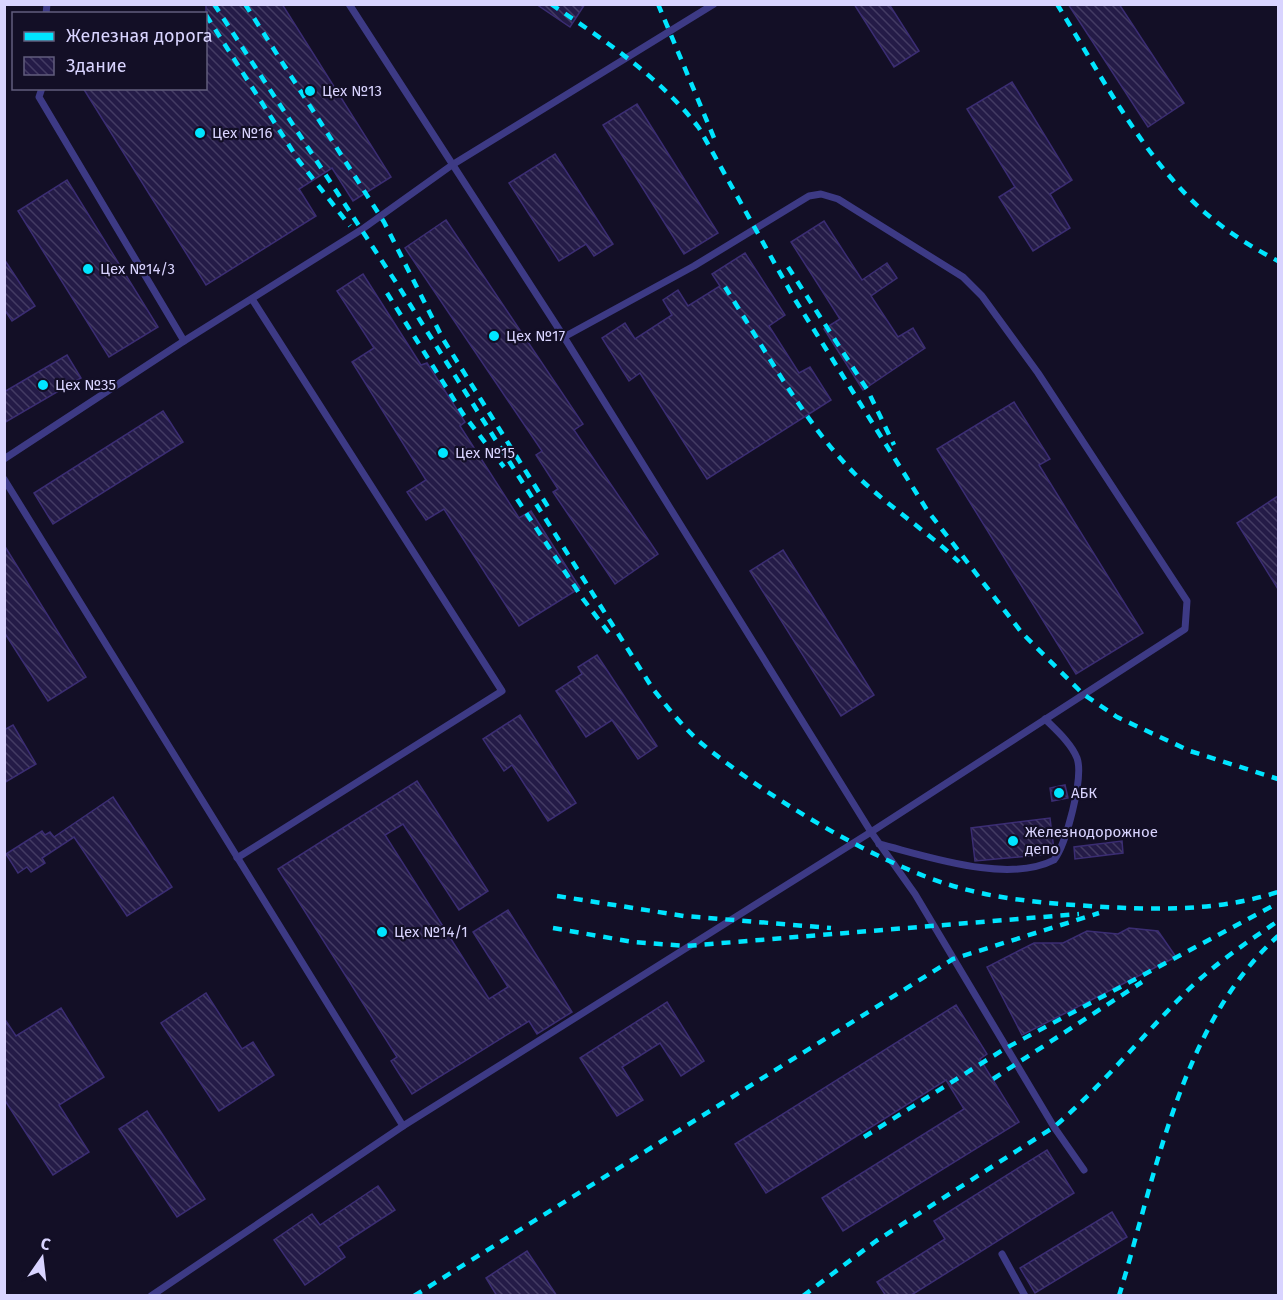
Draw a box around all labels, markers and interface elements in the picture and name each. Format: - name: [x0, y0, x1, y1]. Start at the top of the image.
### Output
- legend: [12, 12, 207, 90]
- text: Железная дорога: [66, 25, 213, 47]
- text: Здание: [66, 55, 127, 77]
- place label: Цех №13: [322, 82, 382, 100]
- marker: Цех №13: [303, 84, 317, 98]
- place label: Цех №16: [212, 124, 273, 142]
- marker: Цех №16: [193, 126, 207, 140]
- place label: Цех №14/3: [100, 260, 175, 278]
- marker: Цех №14/3: [81, 262, 95, 276]
- place label: Цех №17: [506, 327, 566, 345]
- marker: Цех №17: [487, 329, 501, 343]
- place label: Цех №35: [55, 376, 116, 394]
- marker: Цех №35: [36, 378, 50, 392]
- place label: Цех №15: [455, 444, 515, 462]
- marker: Цех №15: [436, 446, 450, 460]
- place label: АБК: [1071, 784, 1097, 802]
- marker: АБК: [1052, 786, 1066, 800]
- place label: Железнодорожное депо: [1025, 823, 1158, 858]
- marker: Железнодорожное депо: [1006, 834, 1020, 848]
- place label: Цех №14/1: [394, 923, 468, 941]
- marker: Цех №14/1: [375, 925, 389, 939]
- north arrow: [12, 1228, 72, 1288]
- text: С: [39, 1234, 53, 1254]

